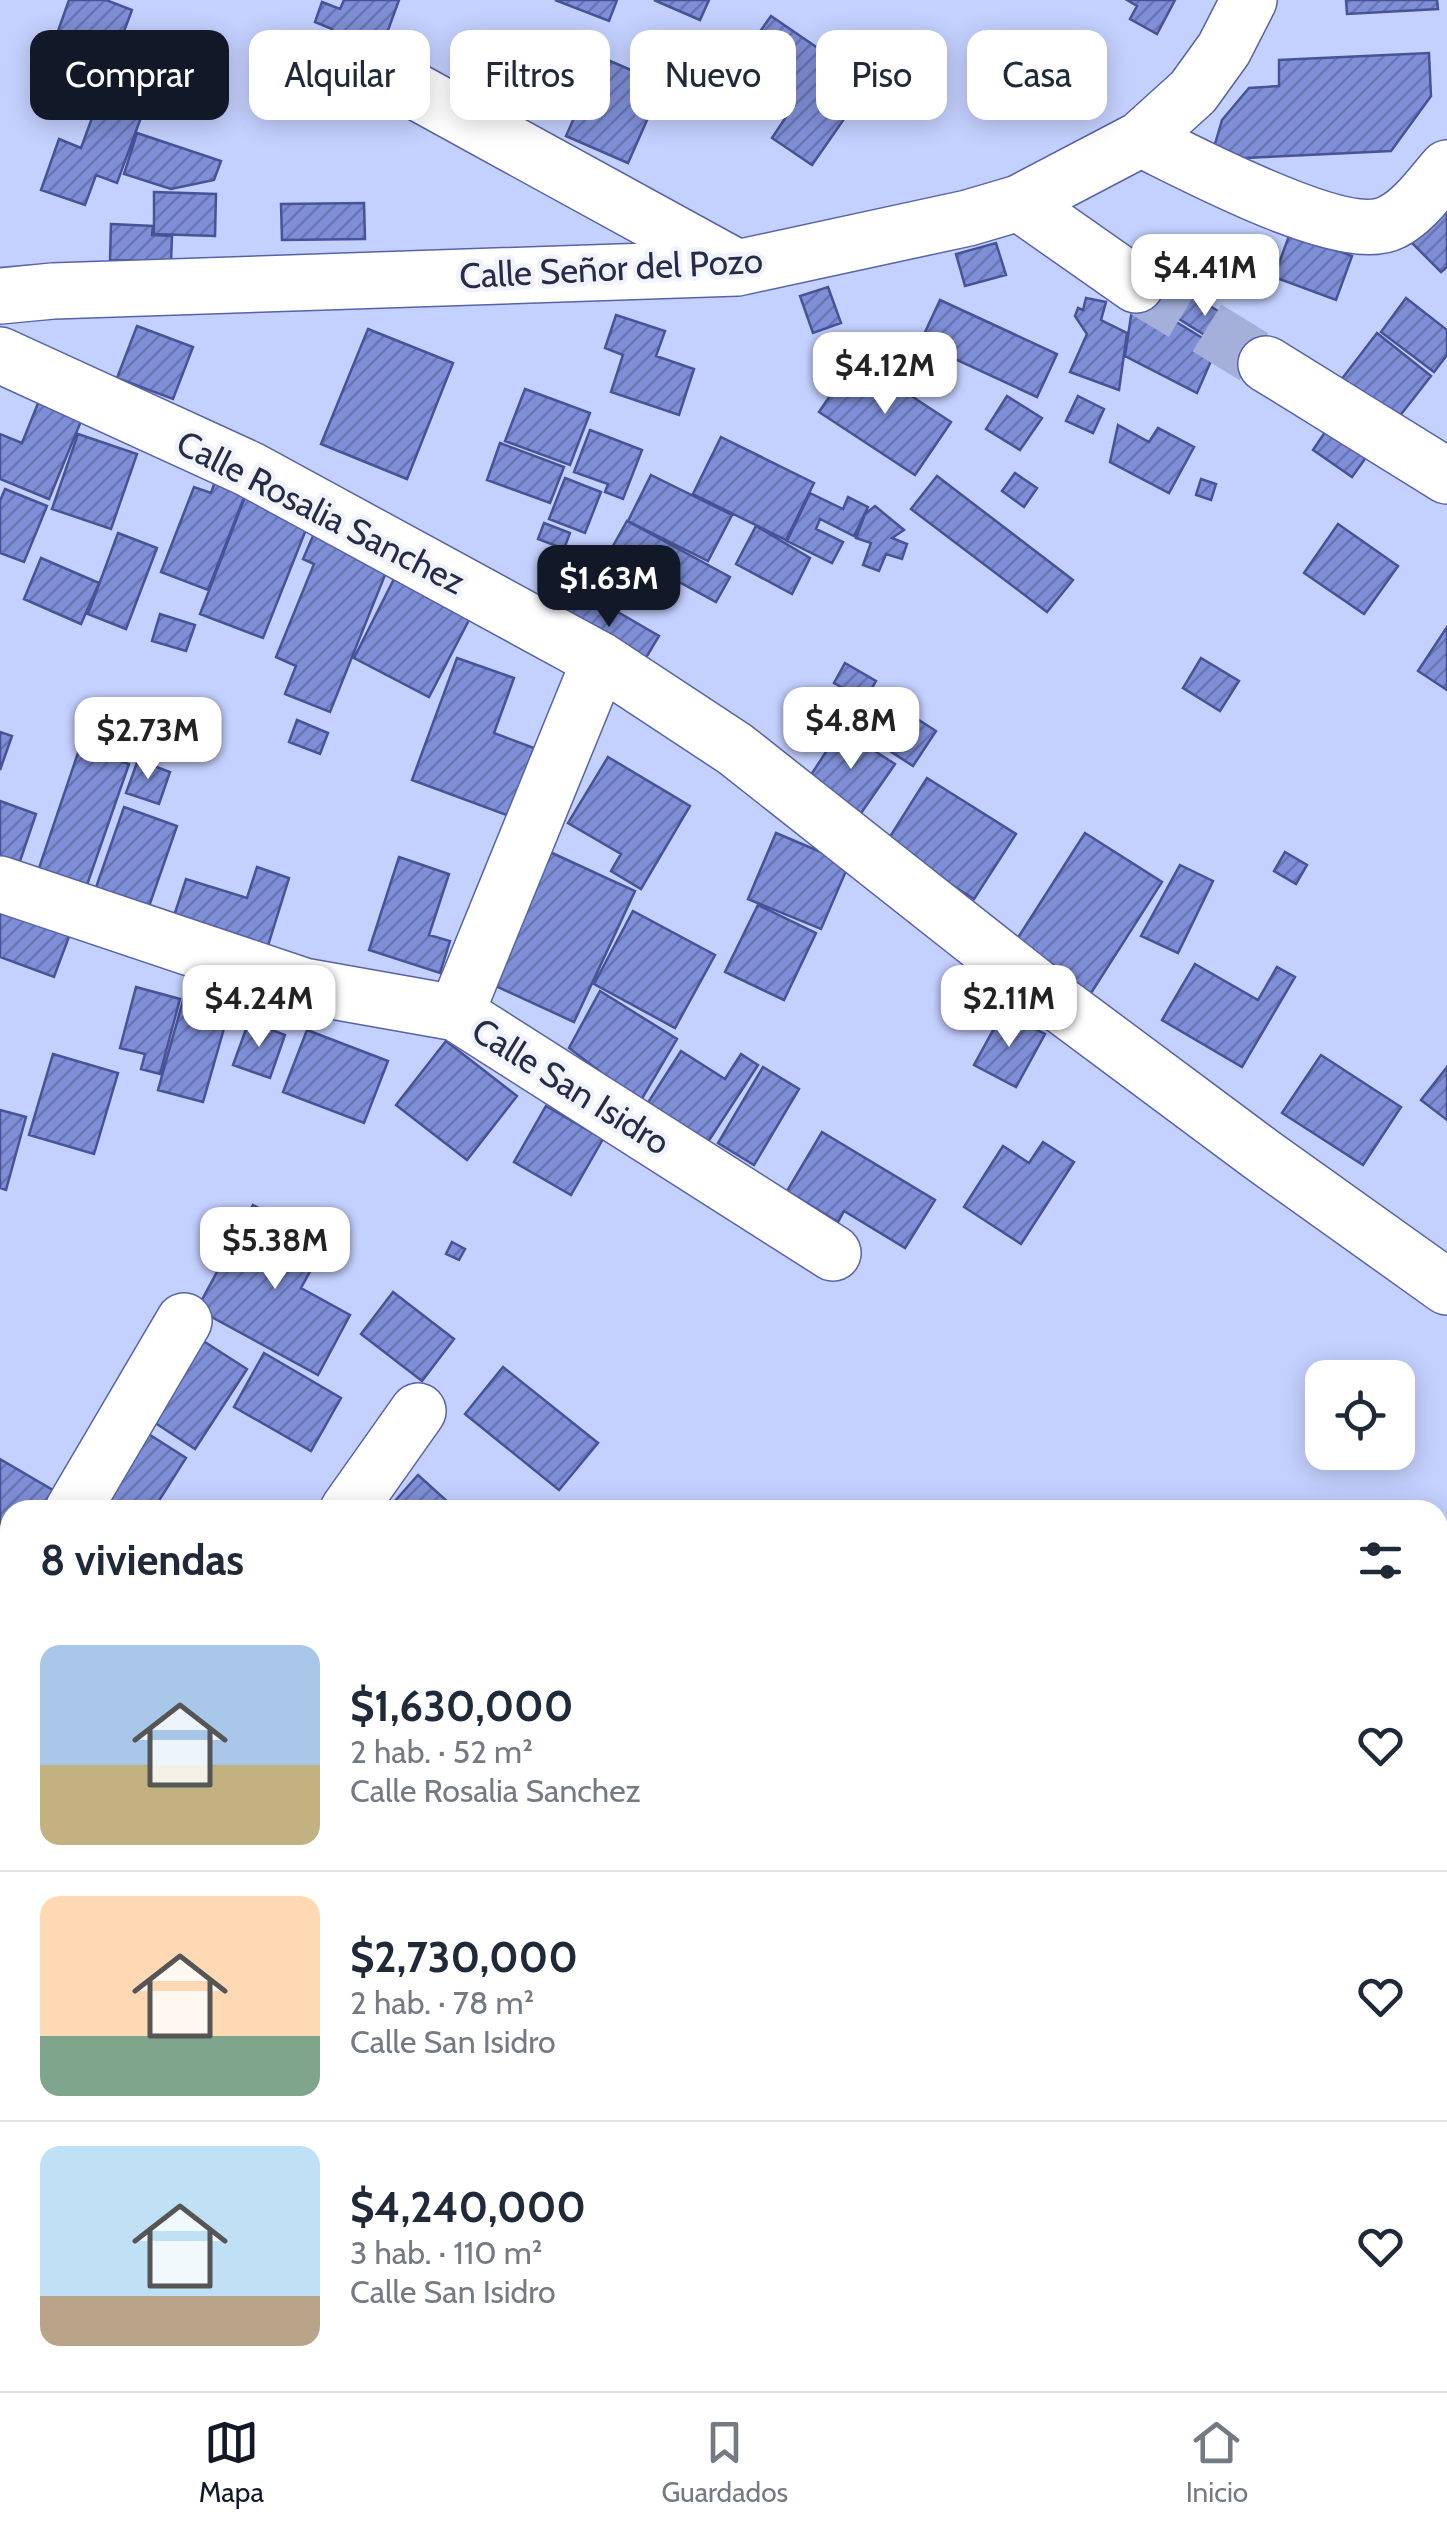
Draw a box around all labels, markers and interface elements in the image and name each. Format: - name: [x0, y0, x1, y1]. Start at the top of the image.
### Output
- chip: Comprar: [30, 30, 229, 120]
- chip: Alquilar: [249, 30, 430, 120]
- chip: Filtros: [450, 30, 610, 120]
- chip: Nuevo: [630, 30, 796, 120]
- chip: Piso: [816, 30, 947, 120]
- chip: Casa: [967, 30, 1107, 120]
- pin: $4.41M: [1124, 234, 1286, 319]
- street label: Calle Señor del Pozo: [458, 239, 764, 297]
- text: $4.41M: [1153, 247, 1257, 286]
- pin: $4.12M: [804, 332, 966, 417]
- text: $4.12M: [835, 345, 935, 384]
- street label: Calle Rosalia Sanchez: [170, 421, 472, 603]
- pin: $1.63M: [528, 545, 690, 630]
- text: $1.63M: [559, 558, 659, 597]
- pin: $4.8M: [781, 687, 921, 772]
- pin: $2.73M: [67, 697, 229, 782]
- text: $4.8M: [805, 700, 897, 739]
- text: $2.73M: [97, 710, 199, 749]
- pin: $4.24M: [178, 965, 340, 1050]
- pin: $2.11M: [928, 965, 1090, 1050]
- text: $4.24M: [205, 978, 314, 1017]
- text: $2.11M: [963, 978, 1055, 1017]
- street label: Calle San Isidro: [464, 1008, 678, 1164]
- pin: $5.38M: [194, 1207, 356, 1292]
- text: $5.38M: [222, 1220, 328, 1259]
- map controls: [1305, 1360, 1415, 1470]
- button: locate: [1305, 1360, 1415, 1470]
- icon: filters: [1353, 1533, 1408, 1588]
- text: 8 viviendas: [40, 1534, 244, 1586]
- text: $1,630,000: [350, 1680, 573, 1732]
- icon: home: [120, 1685, 240, 1805]
- icon: heart: [1353, 1718, 1408, 1773]
- text: 2 hab. · 52 m²: [350, 1732, 533, 1771]
- text: Calle Rosalia Sanchez: [350, 1771, 641, 1810]
- text: $2,730,000: [350, 1931, 578, 1983]
- icon: home: [120, 1936, 240, 2056]
- icon: heart: [1353, 1969, 1408, 2024]
- text: 2 hab. · 78 m²: [350, 1983, 534, 2022]
- text: Calle San Isidro: [350, 2022, 556, 2061]
- text: $4,240,000: [350, 2181, 586, 2233]
- icon: home: [120, 2186, 240, 2306]
- icon: heart: [1353, 2219, 1408, 2274]
- text: 3 hab. · 110 m²: [350, 2233, 542, 2272]
- text: Calle San Isidro: [350, 2272, 556, 2311]
- tab: Mapa: [199, 2415, 264, 2509]
- tab: Guardados: [661, 2415, 788, 2509]
- tab: Inicio: [1186, 2415, 1248, 2509]

